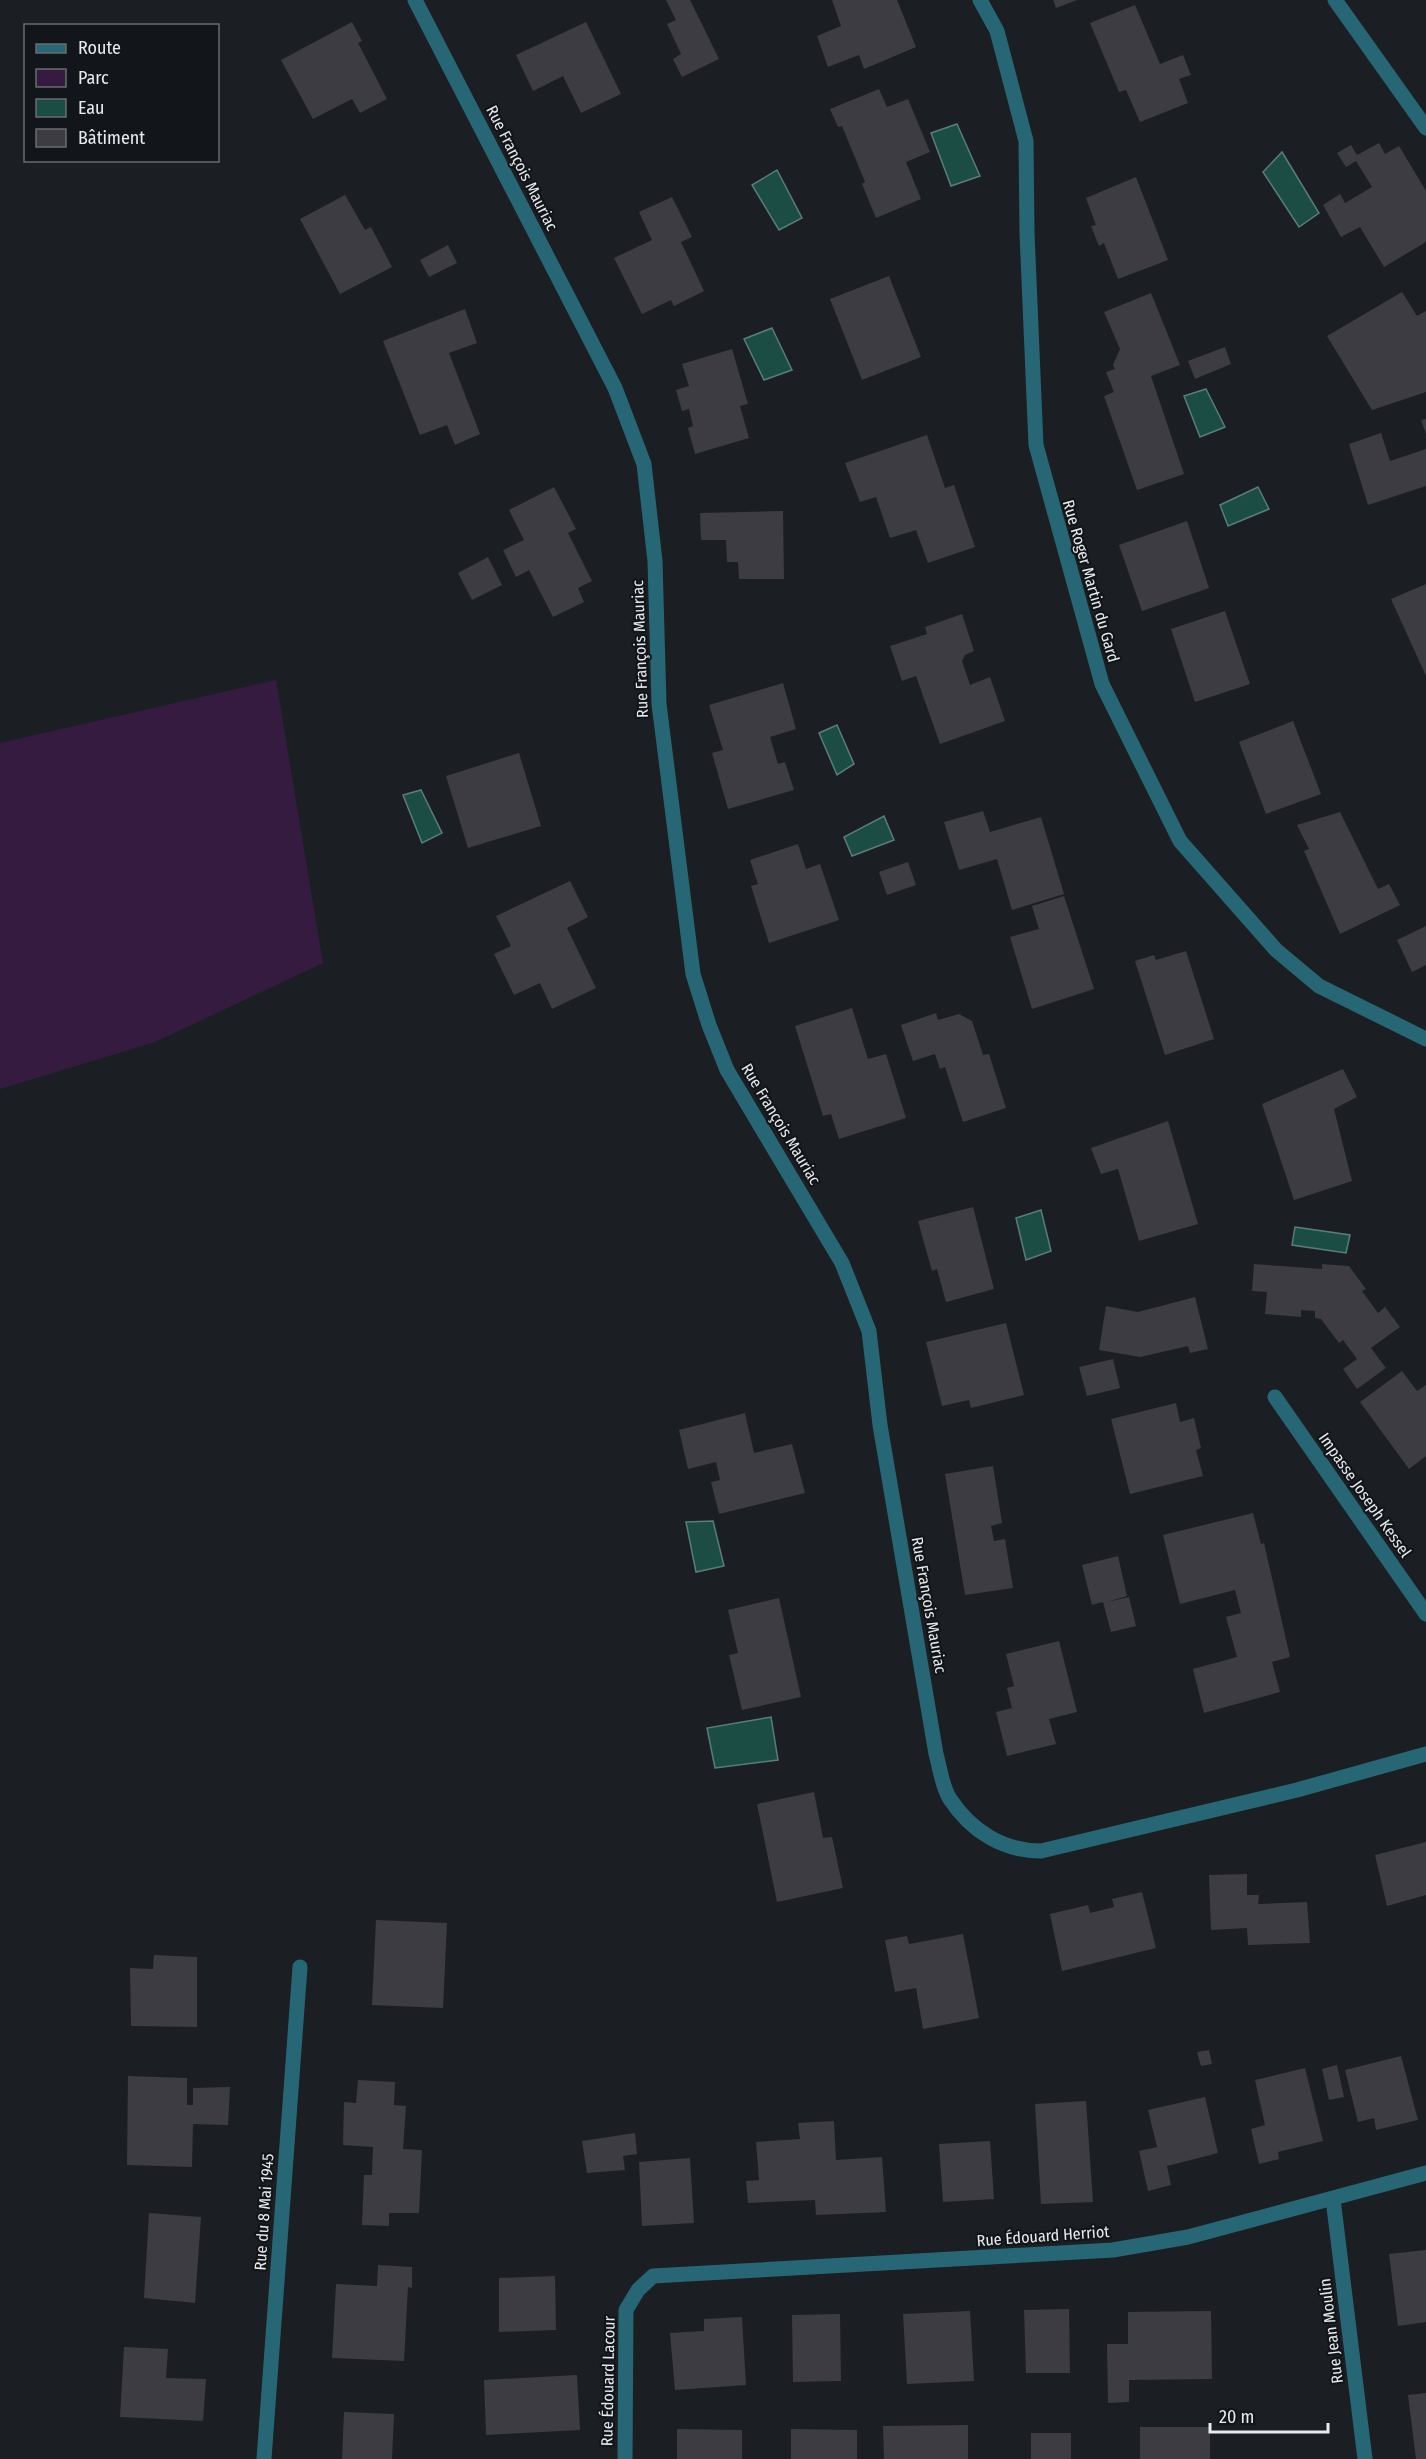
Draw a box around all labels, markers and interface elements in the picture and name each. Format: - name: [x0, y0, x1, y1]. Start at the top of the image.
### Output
- legend: [24, 24, 219, 162]
- text: Route: [78, 37, 121, 59]
- text: Parc: [78, 67, 109, 89]
- text: Eau: [78, 97, 104, 119]
- street label: Rue François Mauriac: [482, 102, 562, 234]
- text: Bâtiment: [78, 127, 145, 149]
- street label: Rue Roger Martin du Gard: [1059, 498, 1123, 664]
- street label: Rue François Mauriac: [628, 580, 652, 718]
- street label: Rue François Mauriac: [737, 1060, 825, 1188]
- street label: Impasse Joseph Kessel: [1315, 1429, 1415, 1561]
- street label: Rue François Mauriac: [908, 1535, 950, 1675]
- street label: Rue du 8 Mai 1945: [250, 2153, 278, 2271]
- street label: Rue Édouard Herriot: [976, 2222, 1111, 2250]
- street label: Rue Jean Moulin: [1315, 2277, 1347, 2385]
- street label: Rue Édouard Lacour: [597, 2315, 619, 2446]
- scale bar: [1210, 2396, 1328, 2434]
- text: 20 m: [1219, 2406, 1254, 2428]

